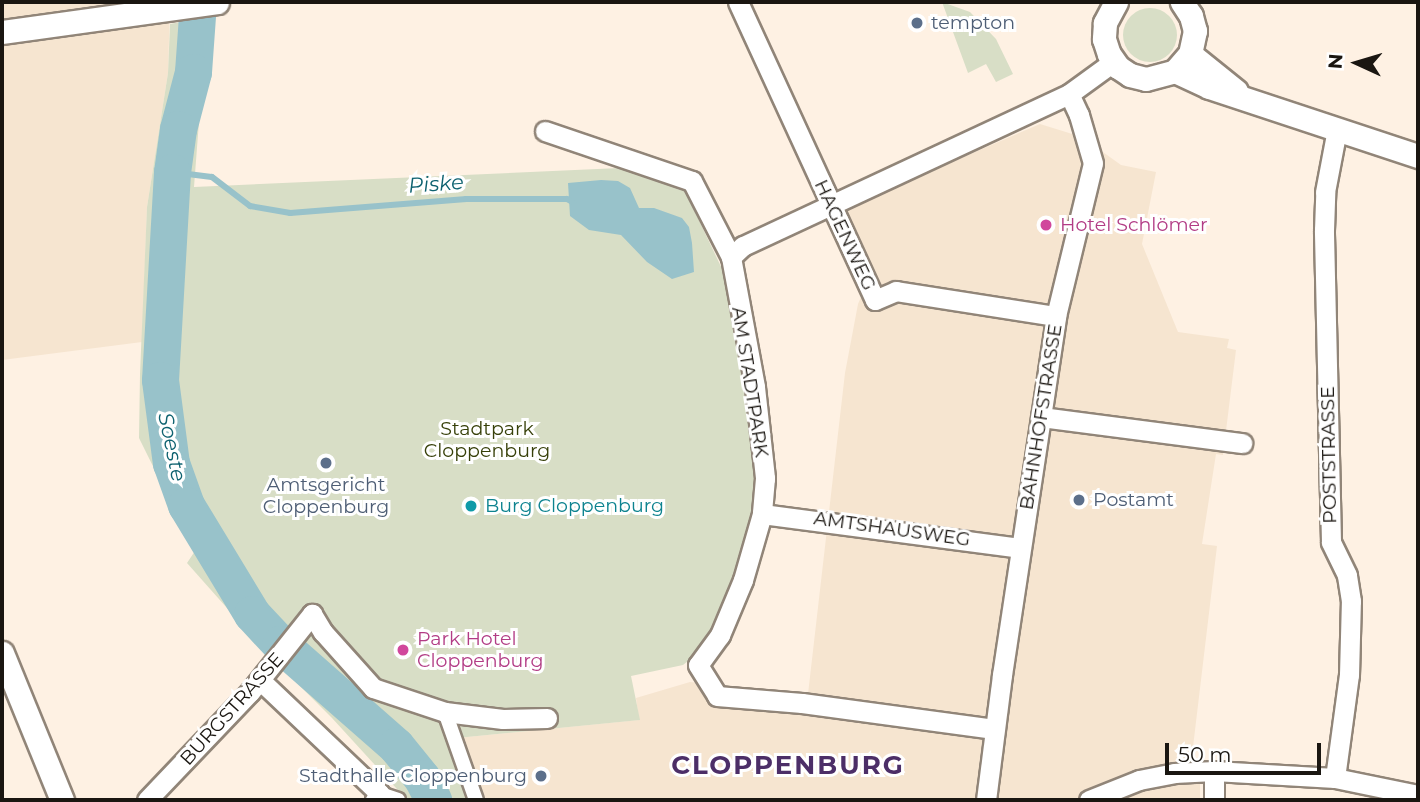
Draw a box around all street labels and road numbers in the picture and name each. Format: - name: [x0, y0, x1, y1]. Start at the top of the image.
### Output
- street label: HAGENWEG: [809, 176, 881, 294]
- street label: AM STADTPARK: [727, 305, 773, 459]
- street label: BAHNHOFSTRASSE: [1015, 322, 1067, 512]
- street label: POSTSTRASSE: [1316, 386, 1342, 524]
- street label: AMTSHAUSWEG: [812, 507, 972, 551]
- street label: BURGSTRASSE: [175, 648, 289, 770]

